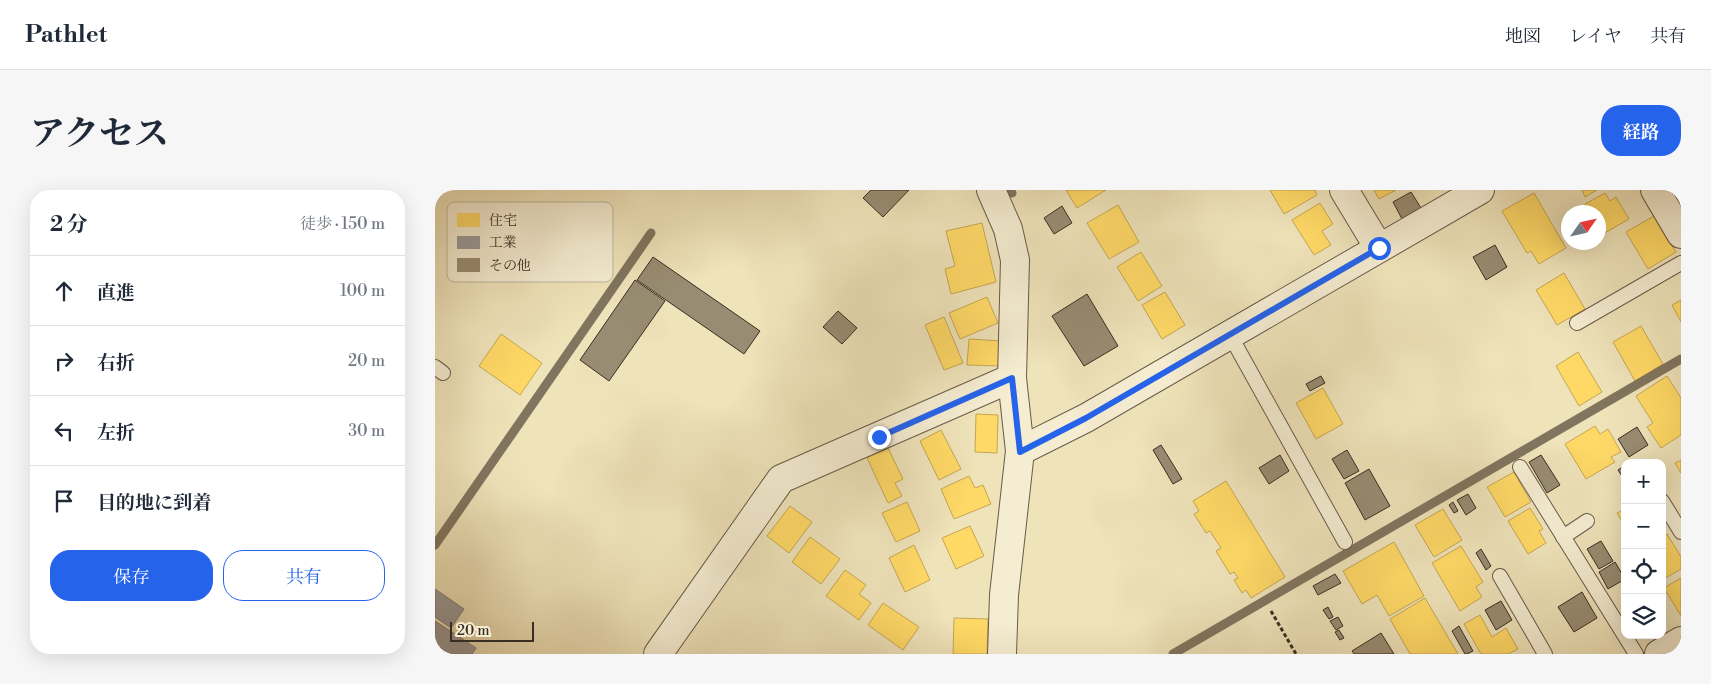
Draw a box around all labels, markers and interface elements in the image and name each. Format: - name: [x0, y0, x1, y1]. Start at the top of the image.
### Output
- text: Pathlet: [25, 20, 107, 50]
- text: 地図: [1505, 25, 1541, 48]
- text: レイヤ: [1569, 25, 1622, 48]
- text: 共有: [1650, 25, 1686, 48]
- button: 経路: [1601, 105, 1681, 156]
- text: アクセス: [30, 113, 169, 156]
- legend: [447, 202, 613, 282]
- north arrow: [1561, 205, 1606, 250]
- text: 2 分: [50, 212, 88, 238]
- text: 住宅: [489, 212, 517, 230]
- text: 徒歩 · 150 m: [300, 214, 385, 234]
- text: 工業: [489, 234, 517, 252]
- route start: [1368, 237, 1391, 260]
- text: その他: [489, 257, 531, 275]
- icon: ahead: [50, 277, 78, 305]
- text: 直進: [97, 281, 135, 305]
- text: 100 m: [340, 281, 385, 301]
- icon: right: [50, 347, 78, 375]
- text: 右折: [97, 351, 135, 375]
- text: 20 m: [348, 351, 385, 371]
- icon: left: [50, 417, 78, 445]
- text: 左折: [97, 421, 135, 445]
- text: 30 m: [348, 421, 385, 441]
- route end: [868, 426, 891, 449]
- map controls: [1621, 459, 1666, 639]
- button: +: [1621, 459, 1666, 504]
- icon: arrive: [50, 487, 78, 515]
- text: 目的地に到着: [97, 491, 211, 515]
- button: −: [1621, 504, 1666, 549]
- button: locate: [1621, 549, 1666, 594]
- button: 保存: [50, 550, 213, 601]
- button: 共有: [223, 550, 385, 601]
- button: layers: [1621, 594, 1666, 639]
- scale bar: [450, 619, 534, 642]
- text: 20 m: [457, 622, 489, 640]

